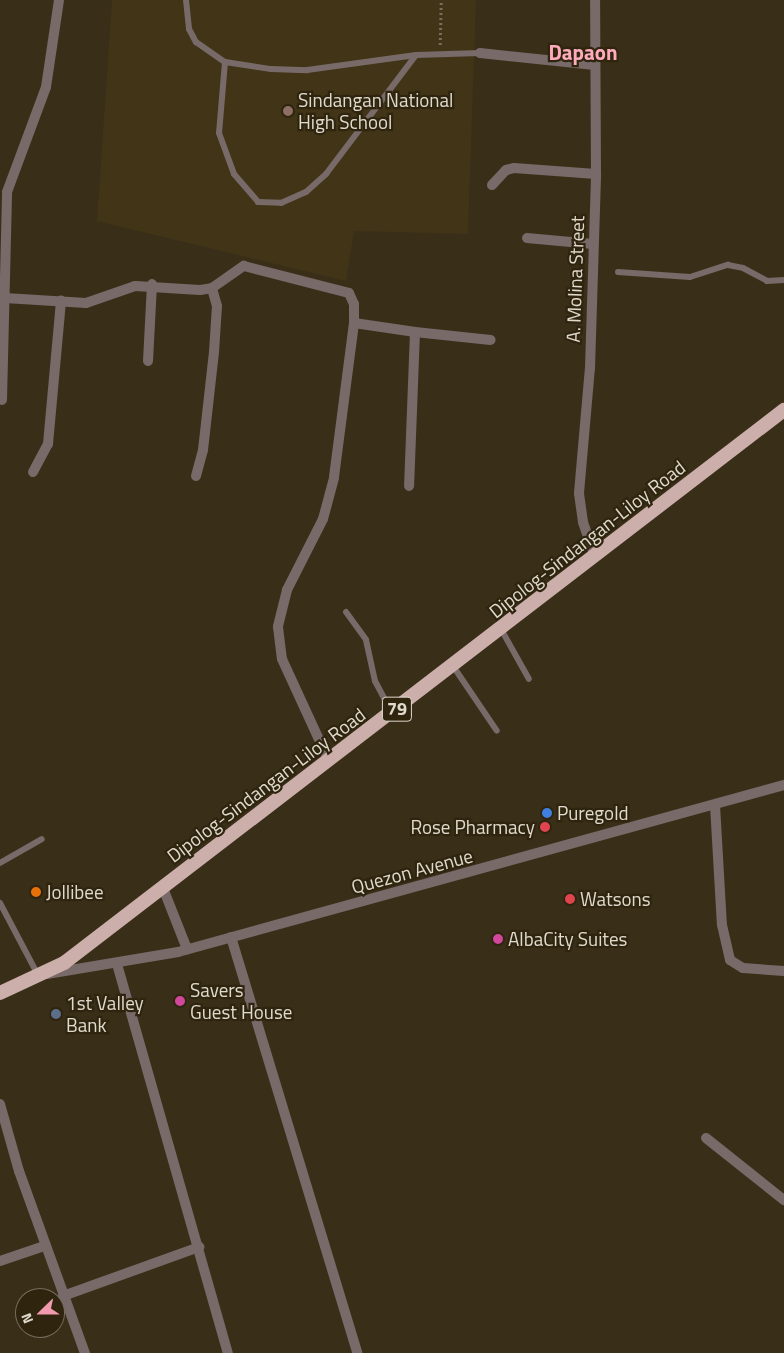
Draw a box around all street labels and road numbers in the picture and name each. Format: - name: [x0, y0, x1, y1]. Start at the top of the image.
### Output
- street label: A. Molina Street: [561, 215, 589, 343]
- street label: Dipolog-Sindangan-Liloy Road: [484, 455, 690, 623]
- road number: 79: [381, 694, 413, 724]
- street label: Dipolog-Sindangan-Liloy Road: [162, 703, 370, 867]
- street label: Quezon Avenue: [349, 844, 475, 898]

